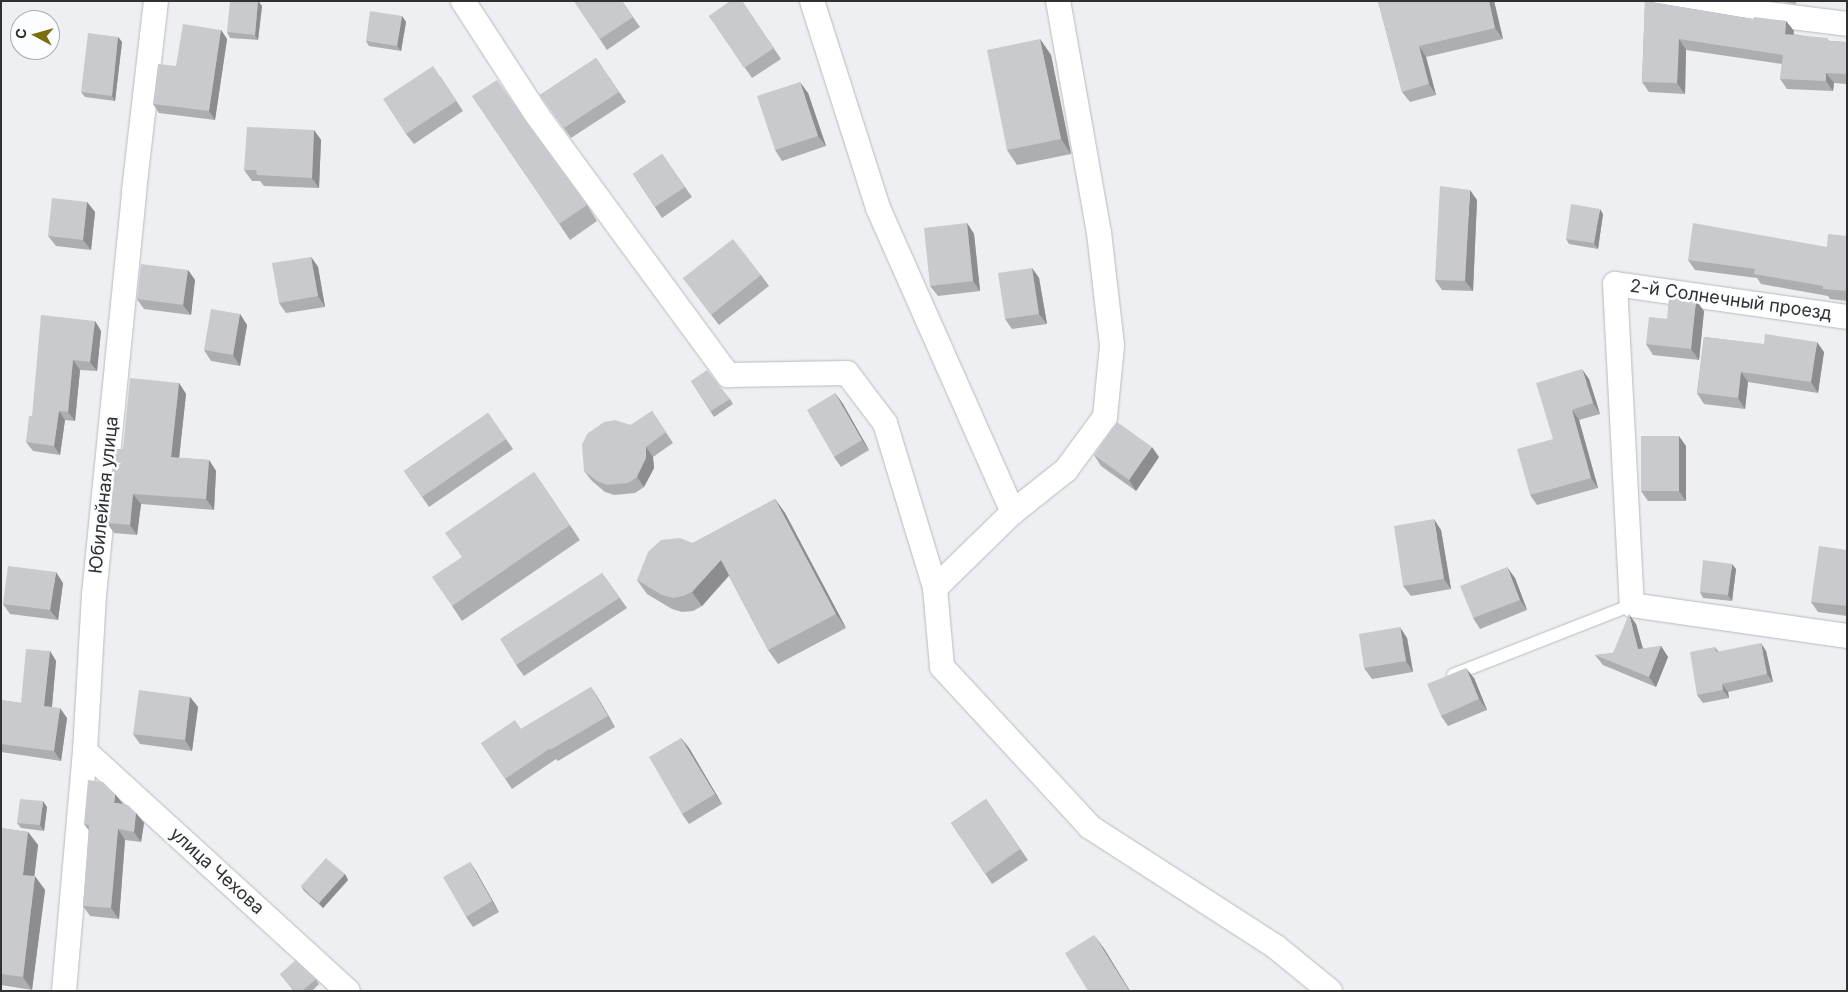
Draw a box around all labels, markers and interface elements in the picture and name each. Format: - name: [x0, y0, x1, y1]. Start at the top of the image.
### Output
- north arrow: [10, 10, 60, 60]
- text: С: [12, 27, 30, 40]
- street label: 2-й Солнечный проезд: [1629, 275, 1833, 325]
- street label: Юбилейная улица: [85, 415, 123, 575]
- street label: улица Чехова: [165, 823, 269, 919]

